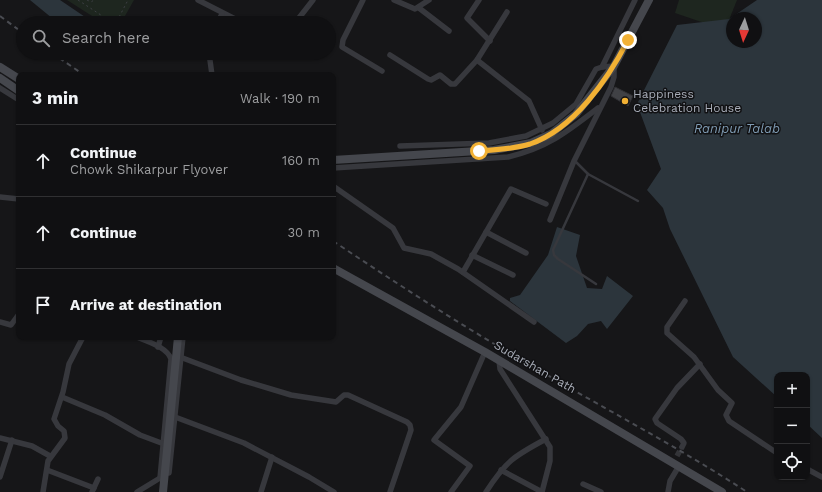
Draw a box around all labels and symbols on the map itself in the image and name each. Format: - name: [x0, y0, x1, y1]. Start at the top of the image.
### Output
- north arrow: [726, 12, 762, 48]
- route end: [619, 31, 637, 49]
- place label: Happiness Celebration House: [633, 87, 741, 115]
- marker: Happiness Celebration House: [620, 96, 630, 106]
- water label: Ranipur Talab: [694, 121, 780, 136]
- route start: [470, 142, 488, 160]
- street label: Sudarshan Path: [491, 338, 579, 396]

